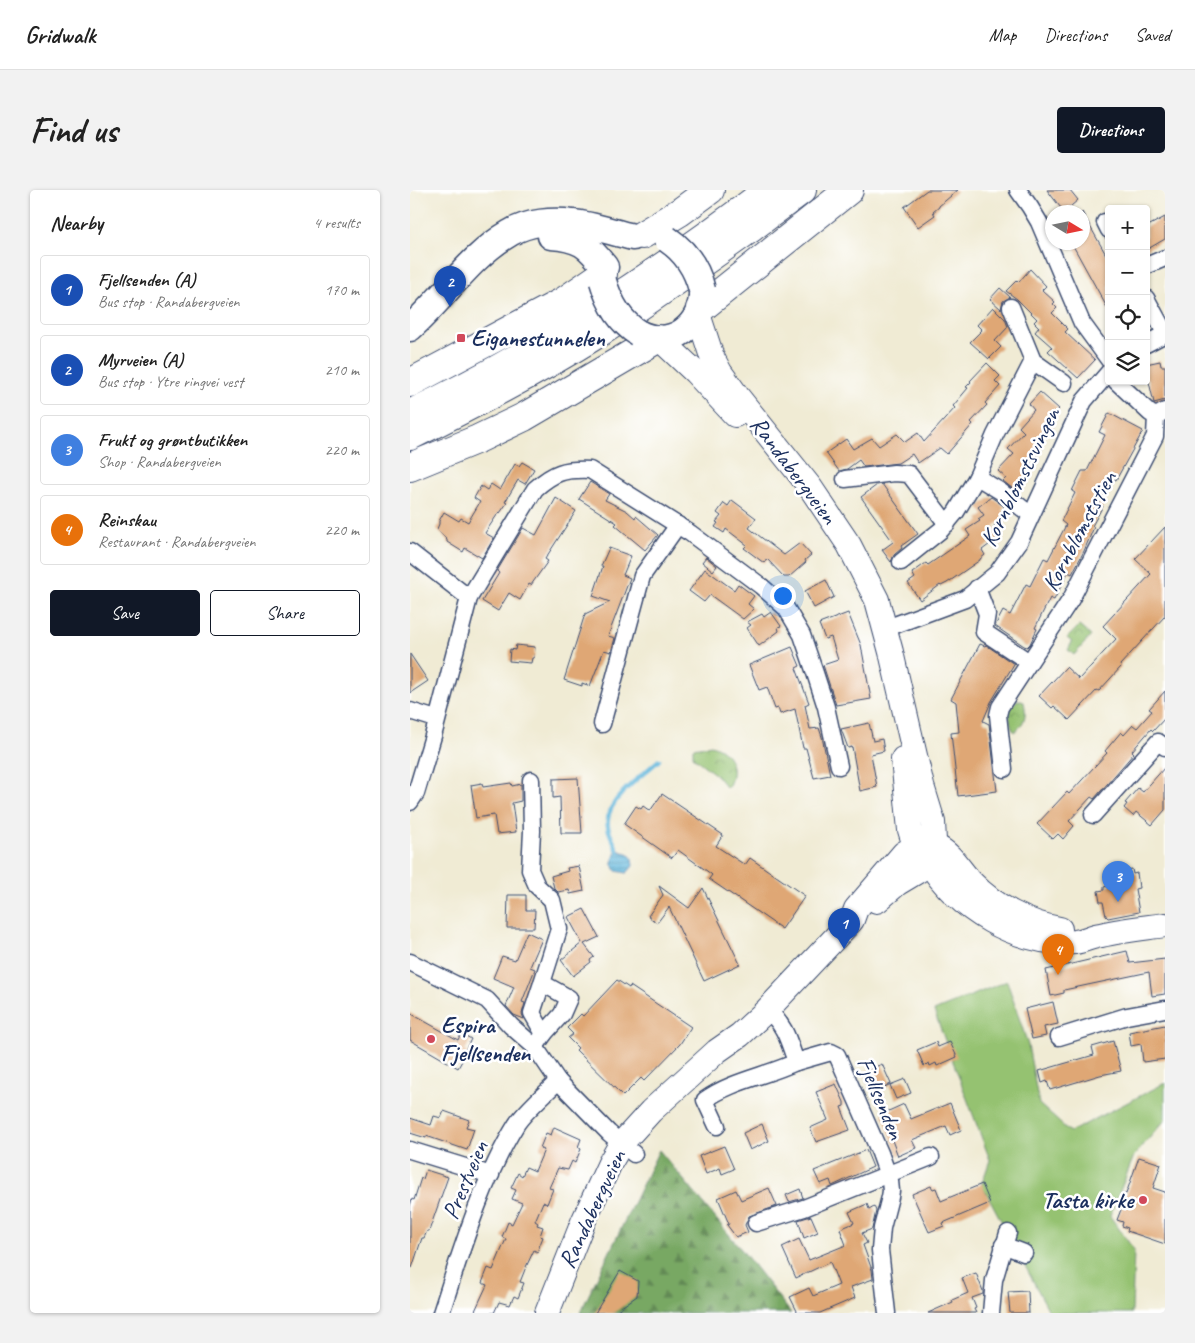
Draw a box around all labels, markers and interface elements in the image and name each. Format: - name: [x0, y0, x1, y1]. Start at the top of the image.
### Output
- text: Gridwalk: [25, 20, 95, 50]
- text: Map: [989, 24, 1016, 46]
- text: Directions: [1044, 24, 1107, 46]
- text: Saved: [1135, 24, 1170, 46]
- button: Directions: [1057, 107, 1165, 153]
- text: Find us: [30, 108, 117, 153]
- north arrow: [1045, 205, 1090, 250]
- map controls: [1105, 205, 1150, 385]
- button: +: [1105, 205, 1150, 250]
- text: Nearby: [50, 210, 103, 236]
- text: 4 results: [313, 213, 360, 233]
- button: −: [1105, 250, 1150, 295]
- pin: 2: [434, 266, 466, 307]
- text: Fjellsenden (A): [98, 268, 195, 292]
- text: 1: [63, 280, 71, 300]
- text: 170 m: [325, 280, 359, 300]
- text: Bus stop · Randabergveien: [98, 292, 240, 312]
- button: locate: [1105, 295, 1150, 340]
- place label: Eiganestunnelen: [471, 323, 606, 353]
- marker: Eiganestunnelen: [455, 332, 467, 344]
- button: layers: [1105, 340, 1150, 385]
- text: Myrveien (A): [98, 348, 183, 372]
- text: 2: [63, 360, 71, 380]
- text: 210 m: [325, 360, 359, 380]
- text: Bus stop · Ytre ringvei vest: [98, 372, 243, 392]
- street label: Kornblomstsvingen: [973, 401, 1067, 551]
- street label: Randabergveien: [744, 410, 845, 531]
- text: Frukt og grøntbutikken: [98, 428, 247, 452]
- text: 3: [63, 440, 71, 460]
- text: 220 m: [325, 440, 359, 460]
- text: Shop · Randabergveien: [98, 452, 221, 472]
- street label: Kornblomststien: [1035, 465, 1124, 596]
- text: Reinskau: [98, 508, 156, 532]
- text: 4: [63, 520, 71, 540]
- text: 220 m: [325, 520, 359, 540]
- text: Restaurant · Randabergveien: [98, 532, 256, 552]
- your location: [770, 583, 796, 609]
- button: Save: [50, 590, 200, 636]
- button: Share: [210, 590, 360, 636]
- pin: 3: [1102, 861, 1134, 902]
- pin: 1: [828, 908, 860, 949]
- pin: 4: [1042, 934, 1074, 975]
- place label: Espira Fjellsenden: [441, 1010, 531, 1068]
- marker: Espira Fjellsenden: [425, 1033, 437, 1045]
- street label: Fjellsenden: [850, 1052, 912, 1145]
- street label: Prestveien: [435, 1136, 495, 1224]
- street label: Randabergveien: [552, 1144, 633, 1273]
- place label: Tasta kirke: [1042, 1185, 1135, 1215]
- marker: Tasta kirke: [1137, 1194, 1149, 1206]

